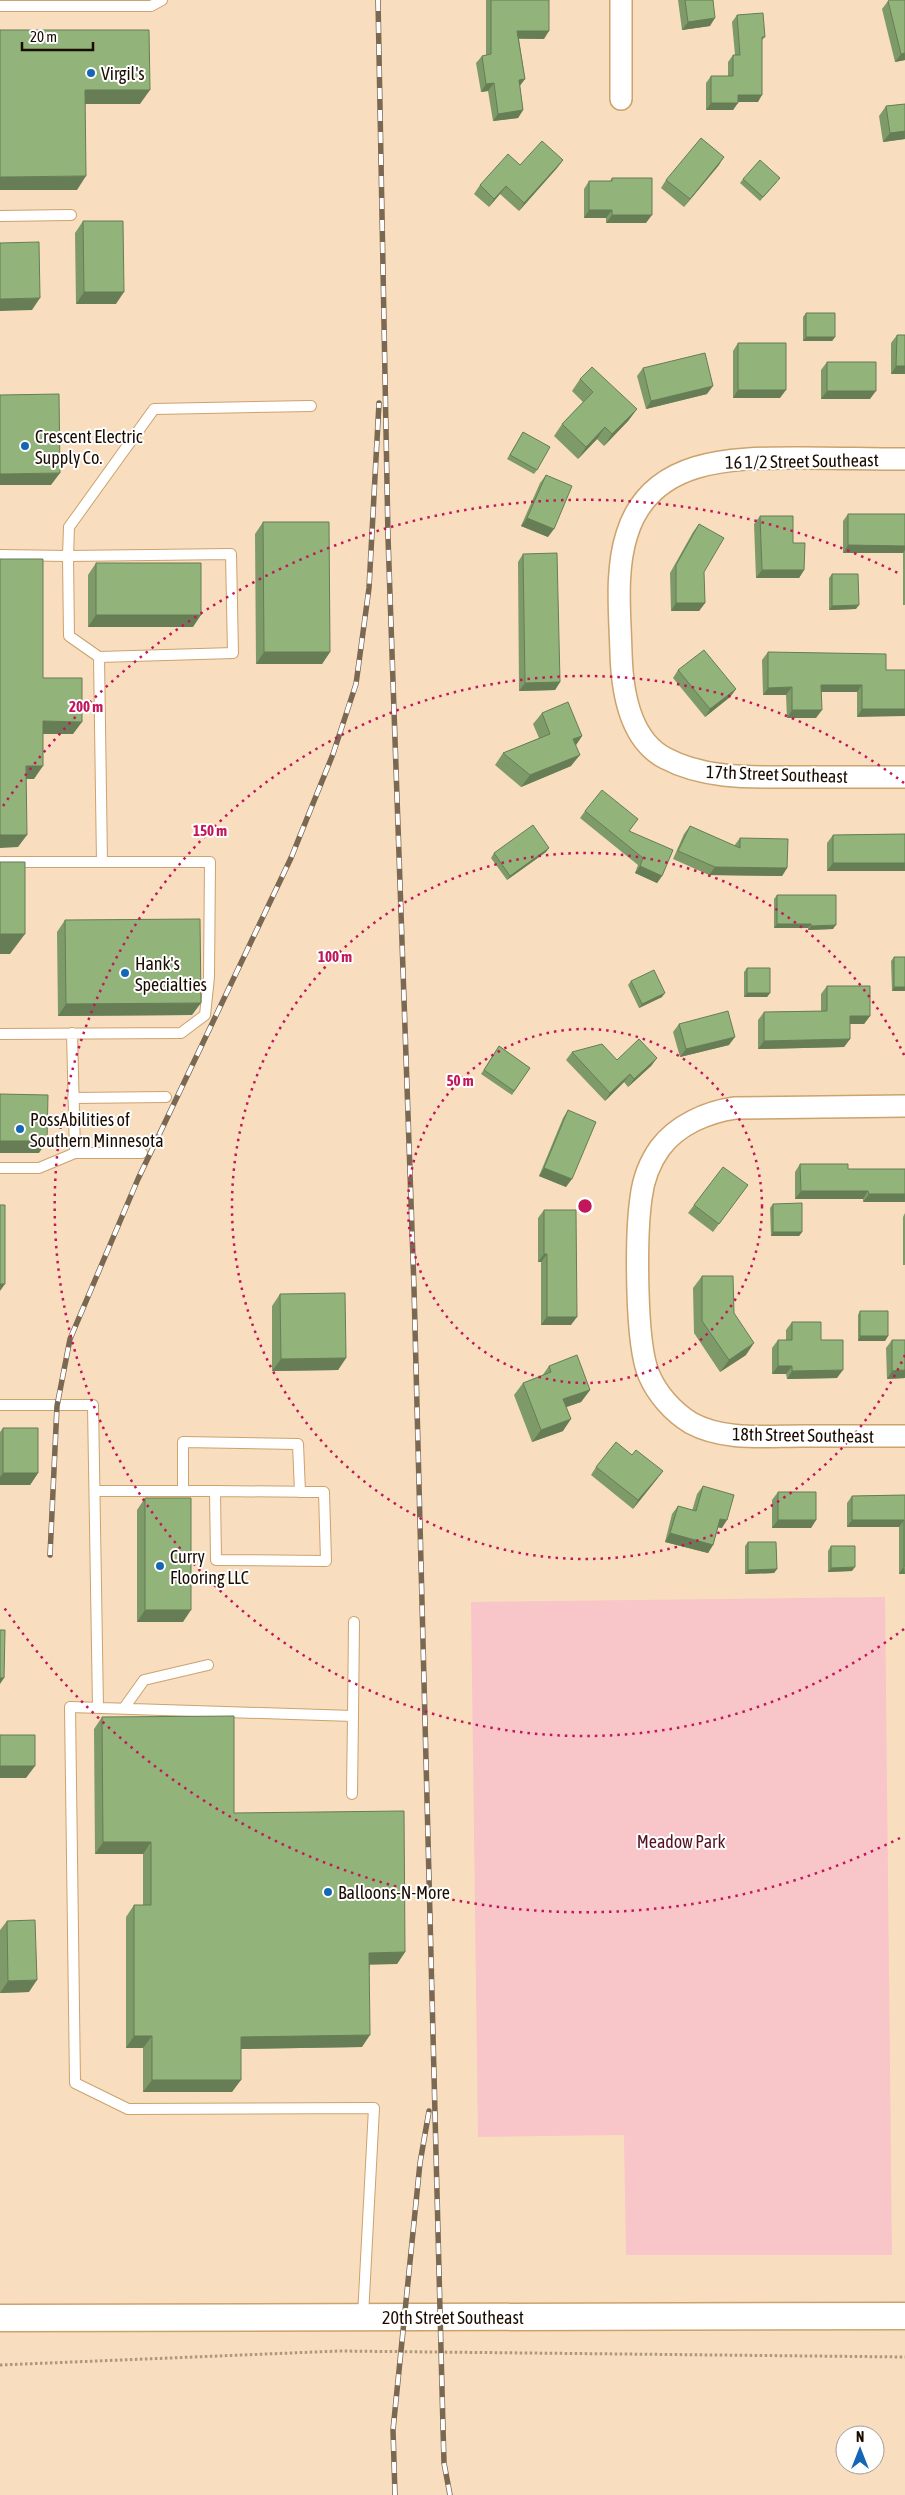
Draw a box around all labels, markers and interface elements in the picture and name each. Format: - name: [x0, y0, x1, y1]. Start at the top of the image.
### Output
- scale bar: [22, 20, 94, 52]
- text: 20 m: [30, 28, 57, 45]
- place label: Virgil's: [101, 63, 145, 84]
- marker: Virgil's: [85, 67, 97, 79]
- place label: Crescent Electric Supply Co.: [35, 426, 143, 468]
- marker: Crescent Electric Supply Co.: [19, 440, 31, 452]
- street label: 16 1/2 Street Southeast: [725, 449, 879, 473]
- text: 200 m: [69, 698, 103, 715]
- street label: 17th Street Southeast: [706, 761, 848, 787]
- text: 150 m: [193, 822, 227, 839]
- text: 100 m: [318, 948, 352, 965]
- place label: Hank's Specialties: [135, 953, 207, 995]
- marker: Hank's Specialties: [119, 967, 131, 979]
- text: 50 m: [447, 1072, 474, 1089]
- place label: PossAbilities of Southern Minnesota: [30, 1109, 164, 1151]
- marker: PossAbilities of Southern Minnesota: [14, 1123, 26, 1135]
- centre of rings: [576, 1197, 594, 1215]
- street label: 18th Street Southeast: [732, 1423, 874, 1447]
- place label: Curry Flooring LLC: [170, 1546, 249, 1588]
- marker: Curry Flooring LLC: [154, 1560, 166, 1572]
- park label: Meadow Park: [637, 1831, 725, 1852]
- place label: Balloons-N-More: [338, 1882, 450, 1903]
- marker: Balloons-N-More: [322, 1886, 334, 1898]
- street label: 20th Street Southeast: [382, 2307, 524, 2328]
- north arrow: [835, 2425, 885, 2475]
- text: N: [856, 2429, 864, 2445]

